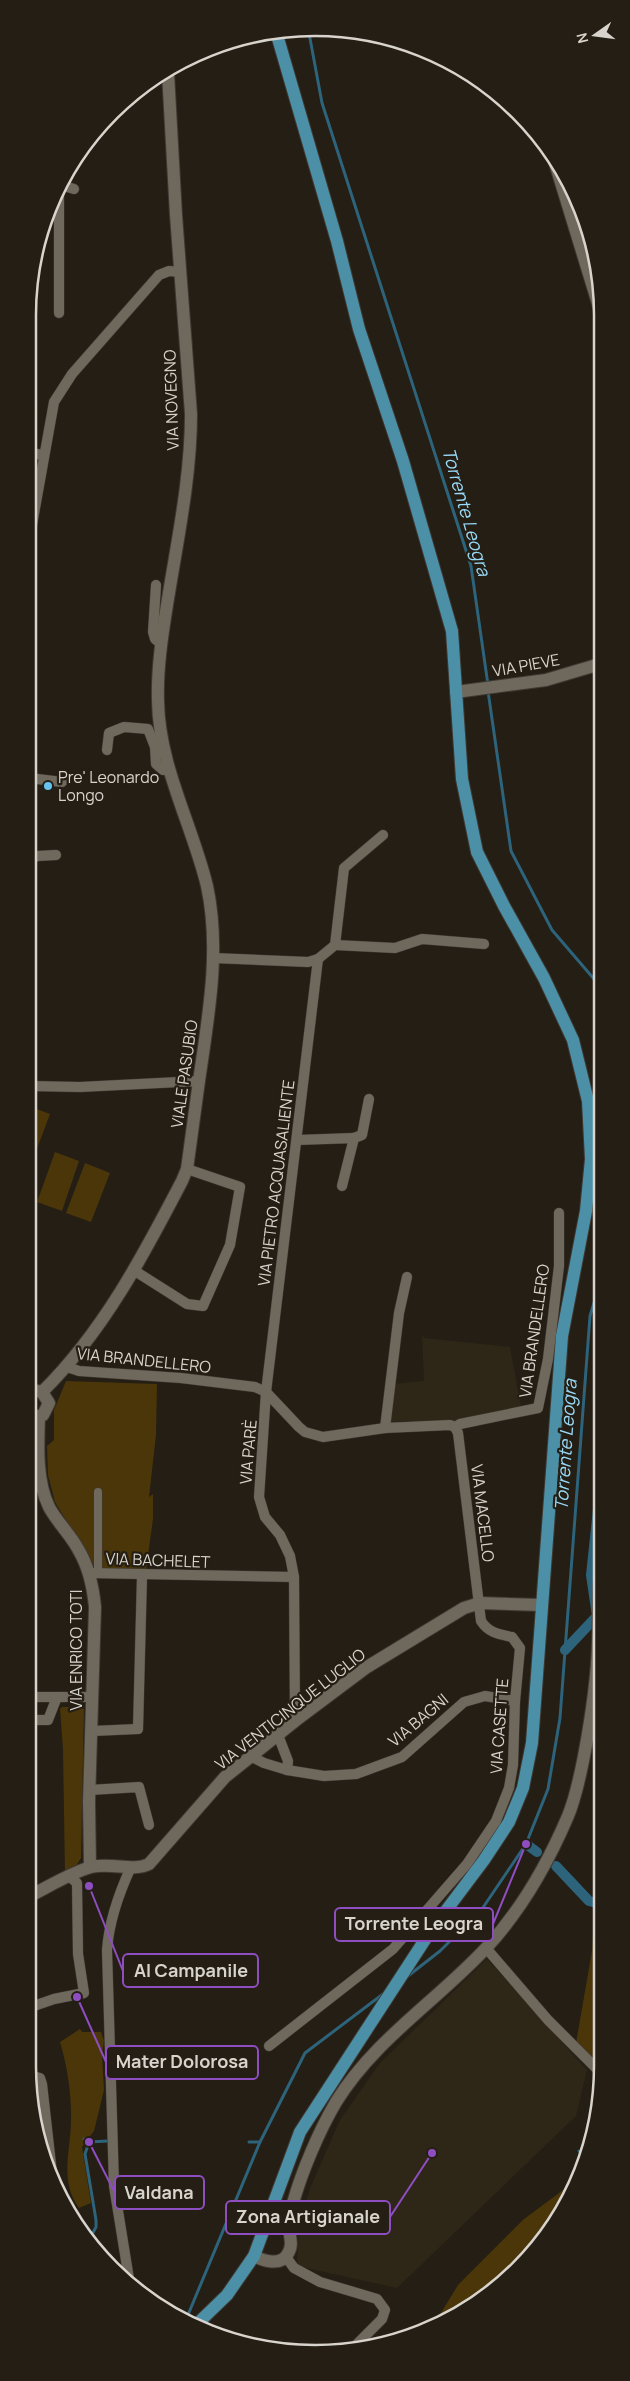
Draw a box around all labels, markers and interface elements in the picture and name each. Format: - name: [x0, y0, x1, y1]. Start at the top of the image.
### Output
- north arrow: [570, 10, 620, 60]
- text: N: [571, 31, 592, 45]
- street label: VIA NOVEGNO: [158, 349, 184, 451]
- water label: Torrente Leogra: [437, 445, 497, 579]
- street label: VIA PIEVE: [491, 648, 561, 682]
- place label: Pre' Leonardo Longo: [58, 766, 159, 806]
- marker: Pre' Leonardo Longo: [42, 780, 54, 792]
- street label: VIALE PASUBIO: [166, 1018, 203, 1129]
- street label: VIA PIETRO ACQUASALIENTE: [252, 1079, 300, 1287]
- street label: VIA BRANDELLERO: [514, 1262, 554, 1399]
- street label: VIA BRANDELLERO: [76, 1342, 213, 1378]
- water label: Torrente Leogra: [548, 1377, 582, 1512]
- street label: VIA PARÈ: [234, 1419, 262, 1485]
- street label: VIA MACELLO: [466, 1463, 500, 1563]
- street label: VIA BACHELET: [105, 1547, 211, 1573]
- street label: VIA ENRICO TOTI: [65, 1590, 87, 1710]
- street label: VIA VENTICINQUE LUGLIO: [210, 1643, 370, 1775]
- street label: VIA CASETTE: [485, 1677, 513, 1775]
- street label: VIA BAGNI: [383, 1688, 453, 1752]
- callout: Torrente Leogra: [335, 1908, 493, 1941]
- text: Torrente Leogra: [345, 1911, 483, 1935]
- callout: Al Campanile: [123, 1954, 258, 1987]
- text: Al Campanile: [134, 1958, 248, 1982]
- callout: Mater Dolorosa: [106, 2046, 258, 2079]
- text: Mater Dolorosa: [116, 2049, 248, 2073]
- callout: Valdana: [115, 2176, 204, 2209]
- text: Valdana: [124, 2180, 194, 2204]
- callout: Zona Artigianale: [226, 2201, 390, 2234]
- text: Zona Artigianale: [236, 2204, 380, 2228]

